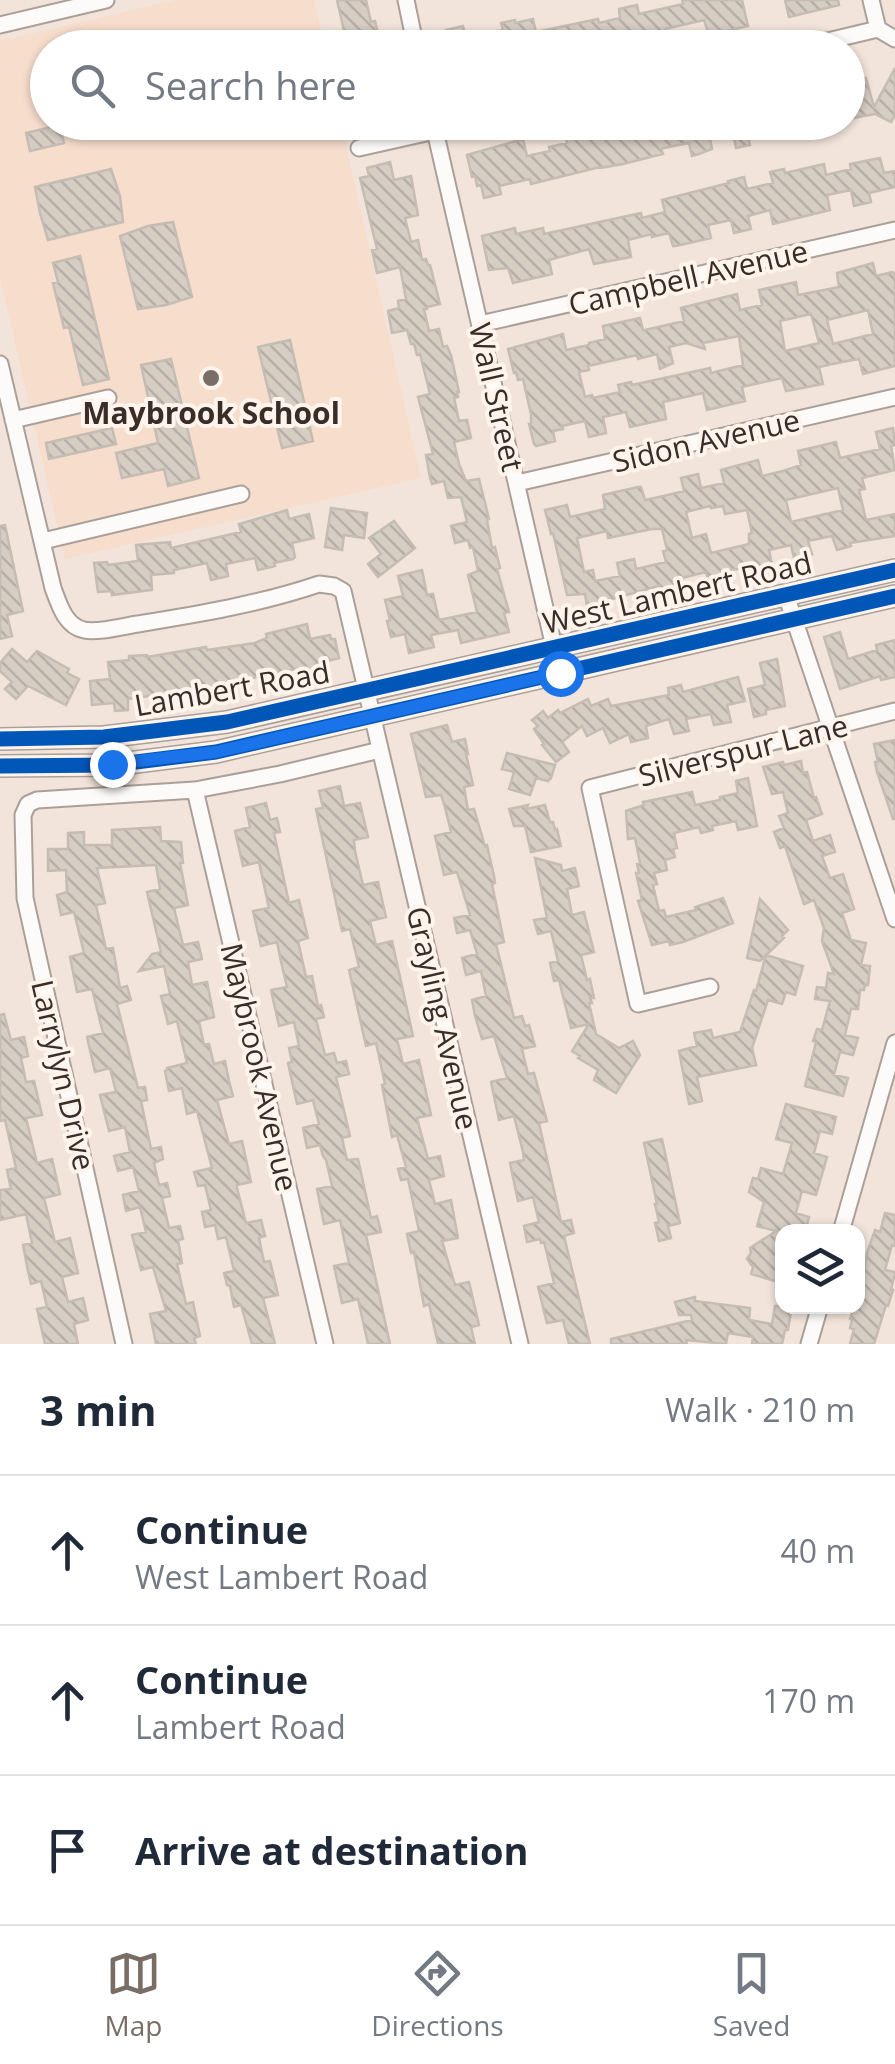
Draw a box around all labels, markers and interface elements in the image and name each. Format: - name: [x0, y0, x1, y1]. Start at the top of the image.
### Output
- search box: [30, 30, 865, 140]
- icon: search: [65, 58, 120, 113]
- text: Search here: [145, 59, 357, 111]
- street label: Campbell Avenue: [564, 230, 812, 324]
- street label: Wall Street: [460, 319, 534, 475]
- marker: Maybrook School: [200, 367, 222, 389]
- place label: Maybrook School: [82, 392, 340, 433]
- street label: Sidon Avenue: [608, 399, 804, 481]
- street label: West Lambert Road: [538, 541, 816, 643]
- street label: Lambert Road: [131, 651, 333, 725]
- route start: [538, 651, 584, 697]
- street label: Silverspur Lane: [634, 704, 852, 796]
- route end: [90, 742, 136, 788]
- street label: Grayling Avenue: [397, 902, 489, 1134]
- street label: Maybrook Avenue: [212, 939, 308, 1195]
- street label: Larrylyn Drive: [22, 976, 106, 1174]
- map controls: [775, 1224, 865, 1314]
- button: layers: [775, 1224, 865, 1314]
- text: 3 min: [40, 1381, 157, 1438]
- text: Walk · 210 m: [665, 1388, 855, 1431]
- text: Continue: [135, 1503, 308, 1555]
- icon: ahead: [40, 1523, 95, 1578]
- text: 40 m: [780, 1529, 855, 1572]
- text: West Lambert Road: [135, 1555, 428, 1598]
- text: Continue: [135, 1653, 308, 1705]
- icon: ahead: [40, 1673, 95, 1728]
- text: 170 m: [762, 1679, 855, 1722]
- text: Lambert Road: [135, 1705, 346, 1748]
- icon: arrive: [40, 1823, 95, 1878]
- text: Arrive at destination: [135, 1824, 529, 1876]
- tab: Map: [104, 1946, 162, 2044]
- tab: Directions: [371, 1946, 504, 2044]
- tab: Saved: [713, 1946, 790, 2044]

